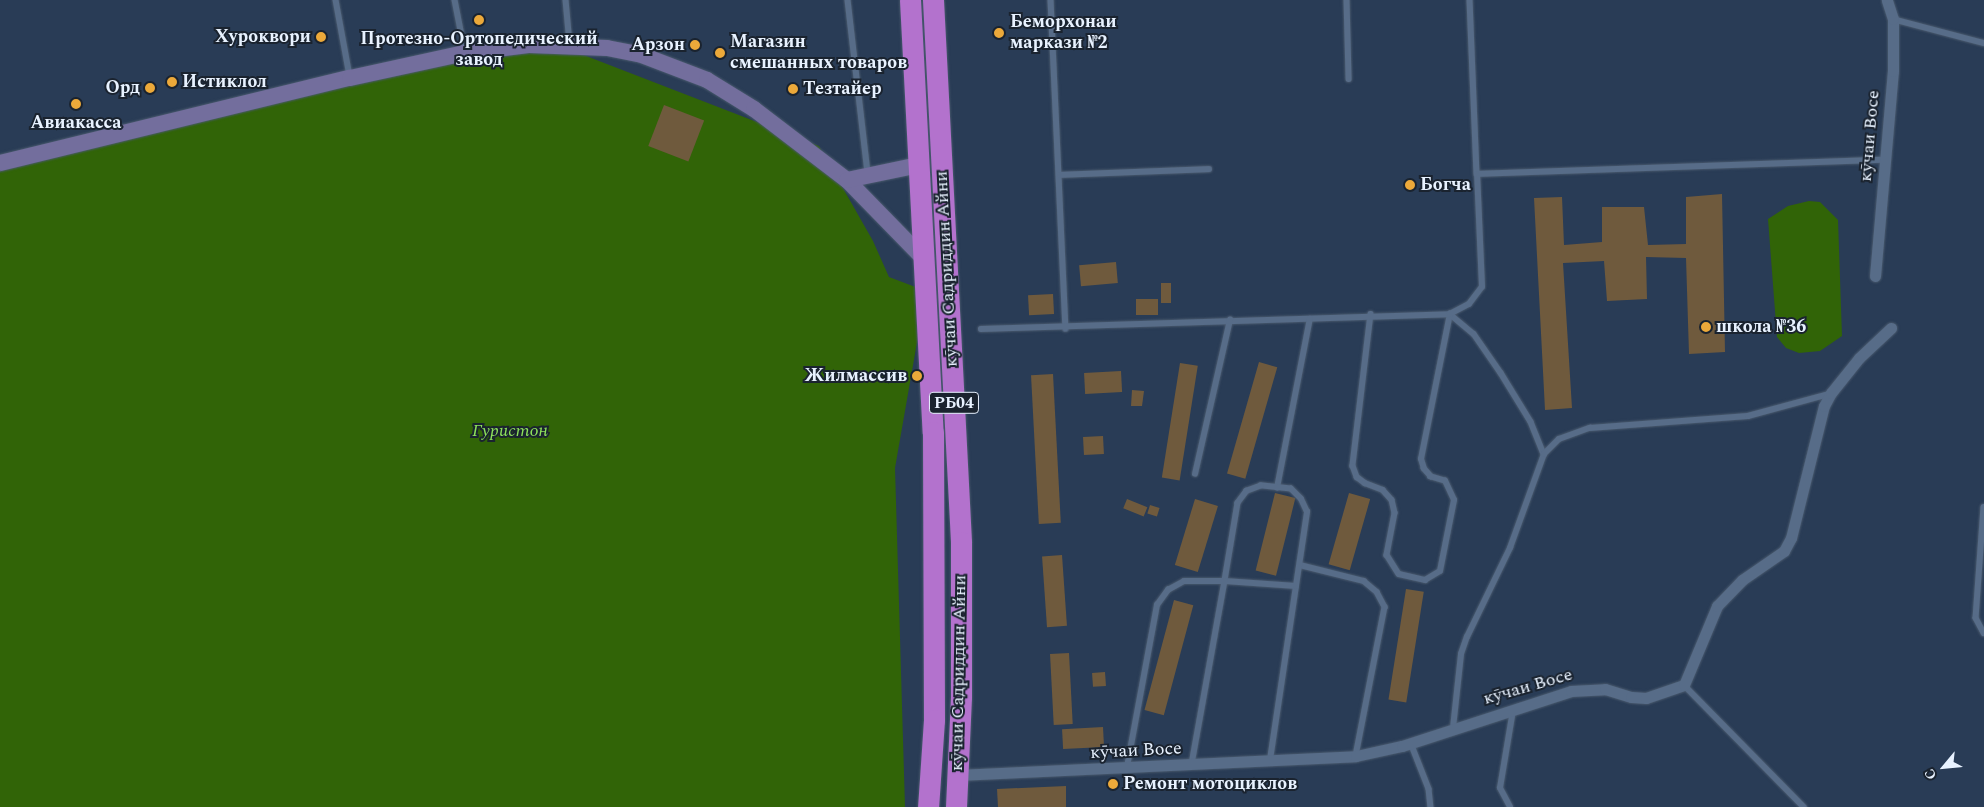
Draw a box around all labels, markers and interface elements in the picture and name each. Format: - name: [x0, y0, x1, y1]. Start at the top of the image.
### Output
- place label: Беморхонаи маркази №2: [1010, 12, 1117, 54]
- marker: Протезно-Ортопедический завод: [472, 13, 486, 27]
- place label: Хуроквори: [215, 26, 311, 48]
- marker: Беморхонаи маркази №2: [992, 26, 1006, 40]
- place label: Протезно-Ортопедический завод: [360, 29, 598, 72]
- marker: Хуроквори: [315, 31, 327, 43]
- place label: Магазин смешанных товаров: [730, 32, 907, 74]
- place label: Арзон: [631, 34, 685, 56]
- marker: Арзон: [689, 39, 701, 51]
- marker: Магазин смешанных товаров: [714, 47, 726, 59]
- place label: Истиклол: [182, 71, 267, 93]
- marker: Истиклол: [166, 76, 178, 88]
- place label: Орд: [105, 77, 140, 99]
- place label: Тезтайер: [803, 78, 882, 100]
- marker: Орд: [144, 82, 156, 94]
- marker: Тезтайер: [787, 83, 799, 95]
- street label: кӯчаи Восе: [1855, 89, 1885, 183]
- marker: Авиакасса: [70, 98, 82, 110]
- place label: Авиакасса: [30, 112, 122, 134]
- street label: кӯчаи Садриддин Айни: [931, 170, 963, 368]
- place label: Богча: [1420, 174, 1471, 196]
- marker: Богча: [1404, 179, 1416, 191]
- place label: школа №36: [1716, 316, 1806, 338]
- marker: школа №36: [1700, 321, 1712, 333]
- place label: Жилмассив: [805, 365, 907, 387]
- marker: Жилмассив: [911, 370, 923, 382]
- road number: РБ04: [928, 389, 980, 416]
- park label: Гуристон: [472, 420, 548, 442]
- street label: кӯчаи Садриддин Айни: [946, 575, 972, 771]
- street label: кӯчаи Восе: [1481, 664, 1575, 710]
- street label: кӯчаи Восе: [1090, 738, 1182, 764]
- north arrow: [1919, 742, 1969, 792]
- text: С: [1919, 765, 1942, 784]
- place label: Ремонт мотоциклов: [1123, 773, 1297, 795]
- marker: Ремонт мотоциклов: [1107, 778, 1119, 790]

